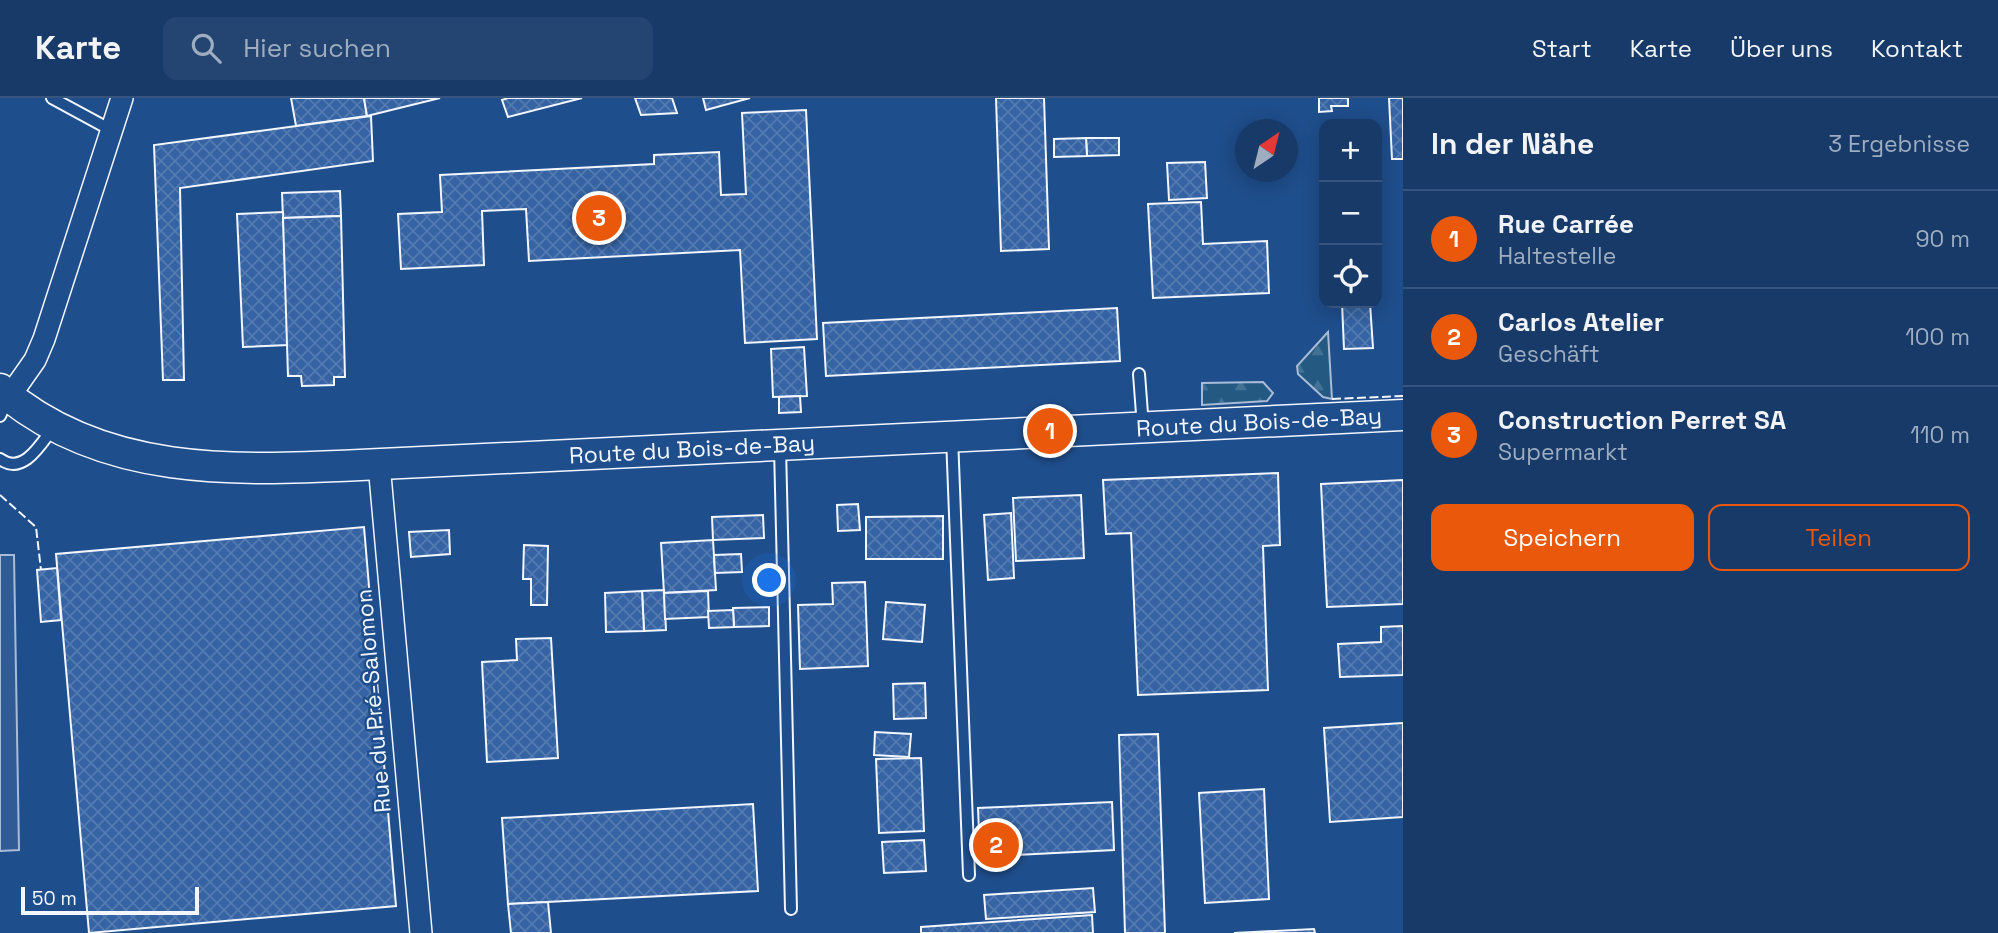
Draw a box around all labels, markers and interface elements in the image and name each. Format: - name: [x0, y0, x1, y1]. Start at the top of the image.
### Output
- search box: [163, 17, 653, 80]
- text: Karte: [35, 27, 121, 69]
- icon: search: [187, 29, 225, 67]
- text: Hier suchen: [243, 31, 391, 65]
- text: Start: [1532, 33, 1592, 64]
- text: Karte: [1630, 33, 1692, 64]
- text: Über uns: [1730, 33, 1833, 64]
- text: Kontakt: [1871, 33, 1963, 64]
- north arrow: [1235, 119, 1298, 182]
- map controls: [1319, 119, 1382, 308]
- button: +: [1319, 119, 1382, 182]
- text: In der Nähe: [1431, 124, 1594, 163]
- text: 3 Ergebnisse: [1828, 129, 1970, 159]
- button: −: [1319, 182, 1382, 245]
- pin: 3: [576, 192, 622, 244]
- text: Rue Carrée: [1498, 207, 1634, 241]
- text: 1: [1449, 224, 1459, 254]
- text: 90 m: [1915, 224, 1970, 254]
- text: Haltestelle: [1498, 241, 1616, 271]
- button: locate: [1319, 245, 1382, 308]
- text: Carlos Atelier: [1498, 305, 1664, 339]
- text: 2: [1447, 322, 1461, 352]
- text: 100 m: [1905, 322, 1970, 352]
- text: Geschäft: [1498, 339, 1600, 369]
- street label: Route du Bois-de-Bay: [1135, 401, 1383, 443]
- text: Construction Perret SA: [1498, 403, 1786, 437]
- pin: 1: [1027, 405, 1073, 457]
- text: 3: [1447, 420, 1461, 450]
- text: 110 m: [1910, 420, 1970, 450]
- street label: Route du Bois-de-Bay: [568, 428, 816, 470]
- text: Supermarkt: [1498, 437, 1628, 467]
- button: Speichern: [1431, 504, 1694, 571]
- button: Teilen: [1708, 504, 1970, 571]
- your location: [752, 563, 786, 597]
- street label: Rue du Pré-Salomon: [348, 588, 398, 814]
- pin: 2: [973, 819, 1019, 871]
- scale bar: [21, 884, 200, 916]
- text: 50 m: [32, 886, 77, 911]

